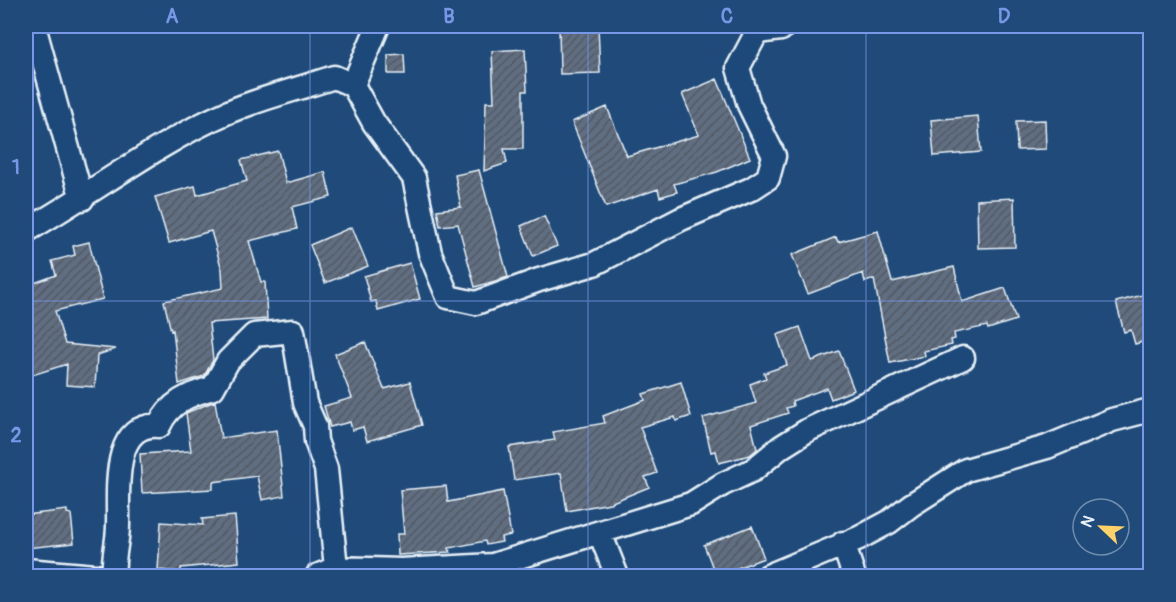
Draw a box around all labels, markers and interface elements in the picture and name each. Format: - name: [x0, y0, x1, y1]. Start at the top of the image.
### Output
- text: A: [166, 4, 179, 29]
- text: B: [443, 4, 455, 29]
- text: C: [721, 4, 733, 29]
- text: D: [998, 4, 1011, 29]
- text: 1: [12, 155, 20, 180]
- text: 2: [10, 423, 22, 448]
- north arrow: [1071, 497, 1131, 557]
- text: N: [1077, 512, 1100, 530]

